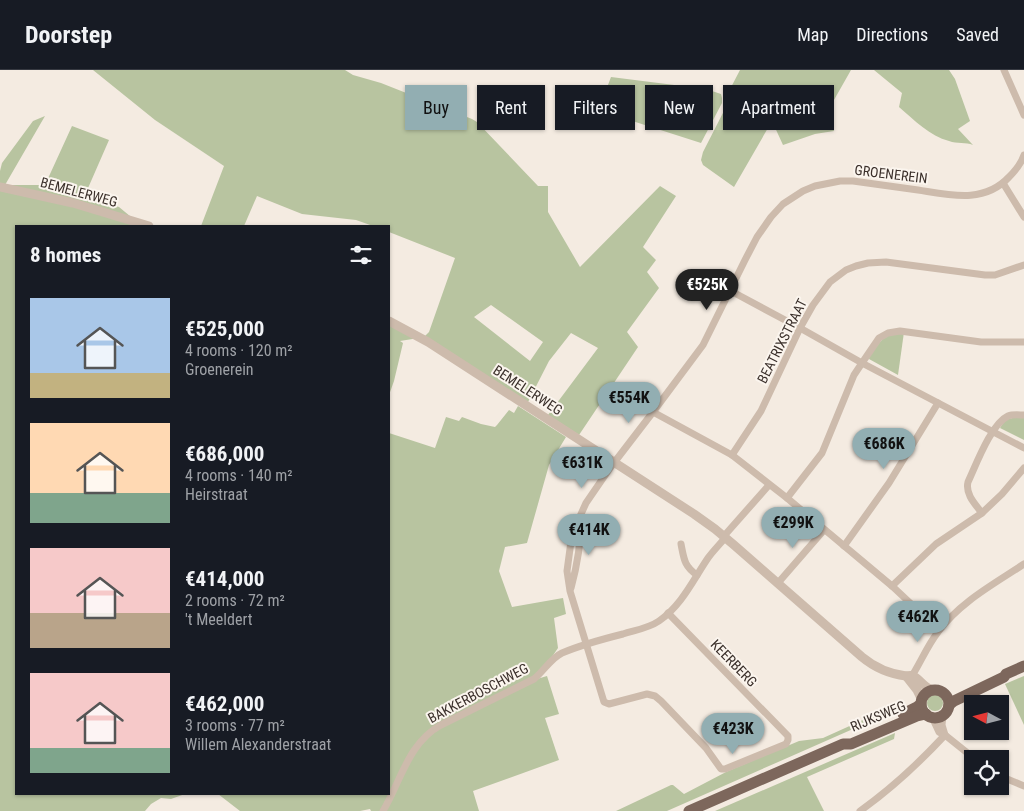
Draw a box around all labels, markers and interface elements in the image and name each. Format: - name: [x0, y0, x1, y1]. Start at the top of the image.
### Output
- text: Doorstep: [25, 21, 112, 49]
- text: Map: [797, 24, 828, 45]
- text: Directions: [856, 24, 928, 45]
- text: Saved: [956, 24, 999, 45]
- chip: Buy: [405, 85, 467, 130]
- chip: Rent: [477, 85, 545, 130]
- chip: Filters: [555, 85, 635, 130]
- chip: New: [645, 85, 713, 130]
- chip: Apartment: [723, 85, 834, 130]
- street label: GROENEREIN: [854, 162, 928, 186]
- street label: BEMELERWEG: [39, 174, 119, 210]
- icon: filters: [347, 241, 375, 269]
- text: 8 homes: [30, 243, 101, 267]
- pin: €525K: [672, 268, 742, 311]
- text: €525K: [686, 275, 728, 294]
- street label: BEATRIXSTRAAT: [754, 296, 810, 386]
- text: €525,000: [185, 317, 264, 341]
- icon: home: [70, 318, 130, 378]
- text: 4 rooms · 120 m²: [185, 341, 293, 360]
- text: Groenerein: [185, 360, 254, 379]
- street label: BEMELERWEG: [490, 362, 566, 418]
- pin: €554K: [594, 382, 664, 424]
- text: €554K: [608, 388, 650, 407]
- pin: €686K: [849, 428, 919, 470]
- text: €686K: [863, 434, 905, 453]
- text: €686,000: [185, 442, 264, 466]
- icon: home: [70, 443, 130, 503]
- pin: €631K: [547, 446, 617, 489]
- text: €631K: [561, 453, 603, 472]
- text: 4 rooms · 140 m²: [185, 466, 293, 485]
- text: Heirstraat: [185, 485, 248, 504]
- pin: €299K: [758, 506, 828, 549]
- text: €299K: [772, 513, 814, 532]
- pin: €414K: [554, 514, 624, 556]
- text: €414K: [568, 520, 610, 539]
- text: €414,000: [185, 567, 264, 591]
- icon: home: [70, 568, 130, 628]
- text: 2 rooms · 72 m²: [185, 591, 285, 610]
- pin: €462K: [883, 600, 953, 643]
- text: €462K: [897, 607, 939, 626]
- text: 't Meeldert: [185, 610, 252, 629]
- street label: KEERBERG: [708, 636, 760, 690]
- street label: BAKKERBOSCHWEG: [425, 660, 531, 726]
- text: €462,000: [185, 692, 264, 716]
- icon: home: [70, 693, 130, 753]
- north arrow: [964, 695, 1009, 740]
- map controls: [964, 695, 1009, 795]
- street label: RIJKSWEG: [848, 697, 908, 735]
- pin: €423K: [698, 712, 768, 755]
- text: 3 rooms · 77 m²: [185, 716, 285, 735]
- text: €423K: [712, 719, 754, 738]
- text: Willem Alexanderstraat: [185, 735, 331, 754]
- button: locate: [964, 750, 1009, 795]

